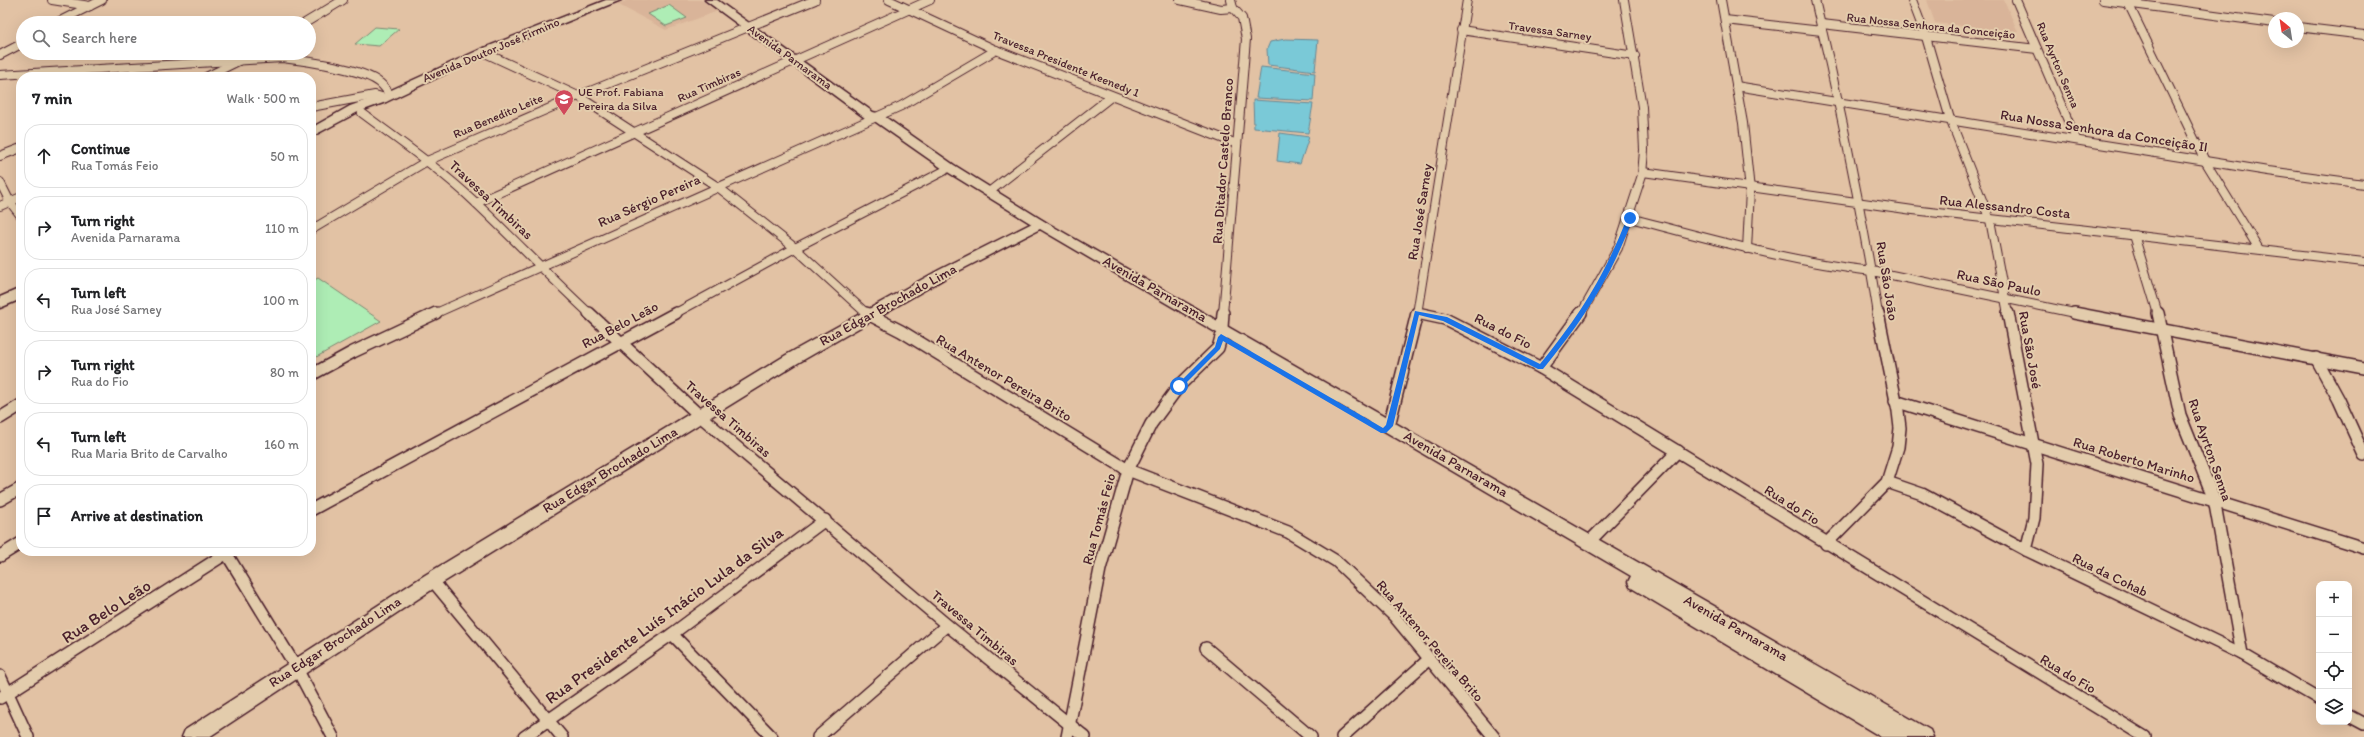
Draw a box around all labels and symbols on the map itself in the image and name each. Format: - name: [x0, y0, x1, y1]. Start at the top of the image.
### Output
- street label: Rua Nossa Senhora da Conceição: [1846, 10, 2016, 42]
- north arrow: [2268, 12, 2304, 48]
- street label: Avenida Doutor José Firmino: [420, 15, 562, 85]
- street label: Travessa Sarney: [1508, 18, 1593, 44]
- street label: Rua Ayrton Senna: [2034, 20, 2082, 110]
- street label: Avenida Parnarama: [745, 22, 836, 93]
- street label: Travessa Presidente Keenedy 1: [991, 28, 1142, 100]
- street label: Rua Timbiras: [675, 65, 743, 105]
- street label: Rua Ditador Castelo Branco: [1209, 77, 1237, 245]
- place label: UE Prof. Fabiana Pereira da Silva: [578, 85, 664, 113]
- school or university icon: UE Prof. Fabiana Pereira da Silva: [553, 88, 575, 116]
- street label: Rua Benedito Leite: [451, 91, 545, 141]
- street label: Rua Nossa Senhora da Conceição II: [1999, 106, 2209, 156]
- street label: Travessa Timbiras: [446, 157, 536, 243]
- street label: Rua José Sarney: [1404, 162, 1436, 261]
- street label: Rua Sérgio Pereira: [595, 171, 703, 231]
- street label: Rua Alessandro Costa: [1939, 192, 2072, 222]
- route end: [1621, 209, 1639, 227]
- street label: Rua São João: [1872, 240, 1902, 322]
- street label: Avenida Parnarama: [1100, 252, 1211, 326]
- street label: Rua Edgar Brochado Lima: [817, 260, 960, 350]
- street label: Rua São Paulo: [1955, 266, 2043, 300]
- street label: Rua Belo Leão: [579, 298, 661, 352]
- street label: Rua do Fio: [1471, 309, 1535, 353]
- street label: Rua São José: [2015, 310, 2045, 390]
- street label: Rua Antenor Pereira Brito: [933, 331, 1075, 425]
- street label: Travessa Timbiras: [681, 377, 775, 461]
- route start: [1170, 377, 1188, 395]
- street label: Rua Ayrton Senna: [2185, 397, 2236, 504]
- street label: Rua Edgar Brochado Lima: [540, 423, 680, 517]
- street label: Avenida Parnarama: [1401, 427, 1512, 501]
- street label: Rua Roberto Marinho: [2071, 433, 2197, 487]
- street label: Rua Tomás Feio: [1079, 471, 1119, 567]
- street label: Rua do Fio: [1761, 481, 1823, 529]
- street label: Rua Presidente Luís Inácio Lula da Silva: [541, 522, 787, 708]
- street label: Rua da Cohab: [2069, 549, 2151, 601]
- street label: Rua Belo Leão: [58, 575, 154, 647]
- street label: Rua Antenor Pereira Brito: [1373, 577, 1487, 705]
- street label: Travessa Timbiras: [928, 587, 1022, 669]
- street label: Avenida Parnarama: [1681, 591, 1792, 665]
- street label: Rua Edgar Brochado Lima: [266, 593, 404, 691]
- street label: Rua do Fio: [2037, 651, 2099, 697]

